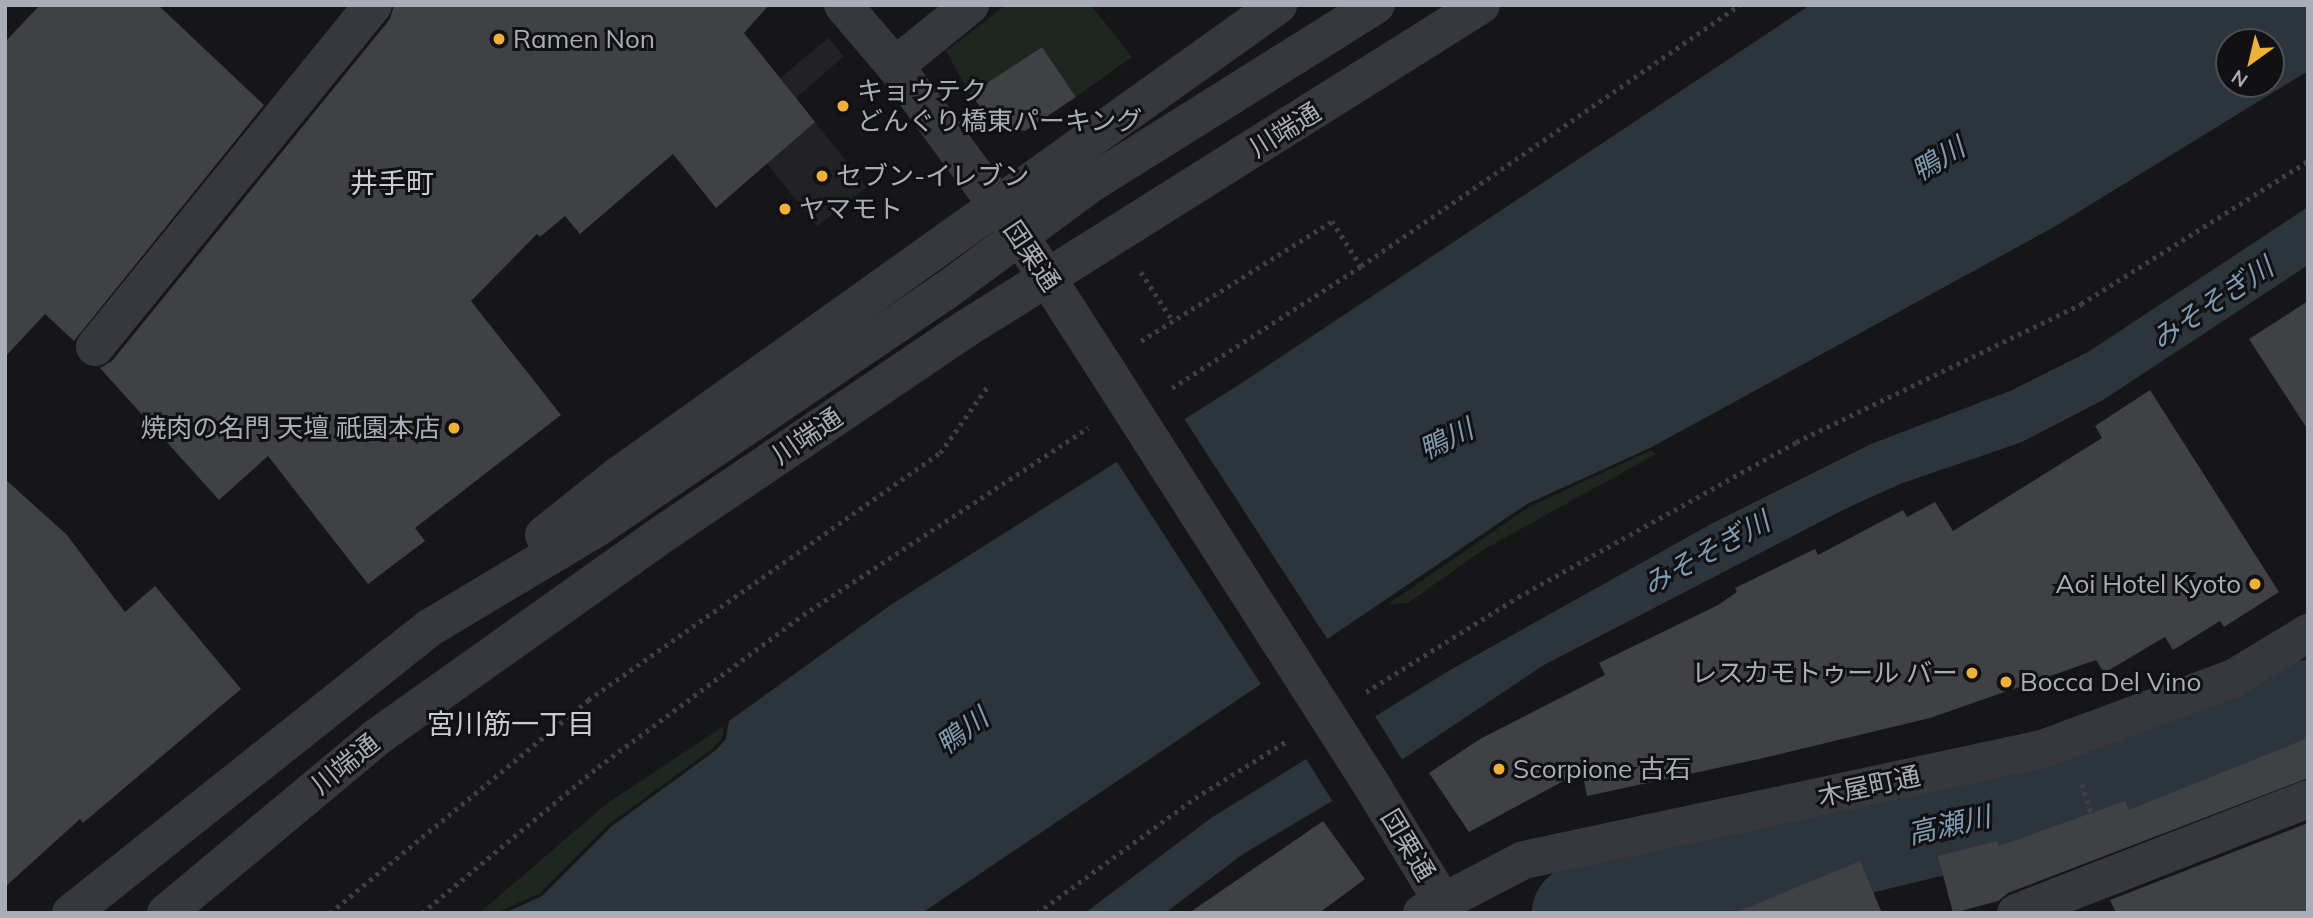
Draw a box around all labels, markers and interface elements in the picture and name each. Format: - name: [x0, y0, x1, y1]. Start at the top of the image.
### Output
- place label: Ramen Non: [513, 23, 655, 55]
- north arrow: [2215, 28, 2285, 98]
- marker: Ramen Non: [491, 31, 507, 47]
- text: N: [2227, 65, 2252, 93]
- place label: キョウテク どんぐり橋東パーキング: [857, 75, 1143, 136]
- street label: 川端通: [1244, 96, 1326, 164]
- marker: キョウテク どんぐり橋東パーキング: [835, 98, 851, 114]
- water label: 鴨川: [1905, 130, 1971, 188]
- place label: セブン-イレブン: [836, 160, 1029, 192]
- district label: 井手町: [350, 166, 434, 200]
- marker: セブン-イレブン: [814, 168, 830, 184]
- place label: ヤマモト: [799, 193, 903, 225]
- marker: ヤマモト: [777, 201, 793, 217]
- street label: 団栗通: [997, 215, 1067, 297]
- water label: みそそぎ川: [2145, 250, 2279, 356]
- street label: 川端通: [766, 401, 848, 471]
- place label: 焼肉の名門 天壇 祇園本店: [140, 412, 440, 444]
- water label: 鴨川: [1413, 412, 1479, 466]
- marker: 焼肉の名門 天壇 祇園本店: [446, 420, 462, 436]
- water label: みそそぎ川: [1637, 504, 1775, 602]
- place label: Aoi Hotel Kyoto: [2056, 568, 2241, 600]
- marker: Aoi Hotel Kyoto: [2247, 576, 2263, 592]
- place label: レスカモトゥール バー: [1691, 657, 1958, 689]
- marker: レスカモトゥール バー: [1964, 665, 1980, 681]
- place label: Bocca Del Vino: [2020, 666, 2201, 698]
- marker: Bocca Del Vino: [1998, 674, 2014, 690]
- water label: 鴨川: [930, 701, 994, 761]
- district label: 宮川筋一丁目: [427, 707, 595, 741]
- street label: 川端通: [305, 727, 385, 801]
- place label: Scorpione 古石: [1513, 753, 1691, 785]
- street label: 木屋町通: [1815, 760, 1923, 812]
- marker: Scorpione 古石: [1491, 761, 1507, 777]
- water label: 高瀬川: [1904, 799, 1994, 851]
- street label: 団栗通: [1375, 804, 1441, 886]

